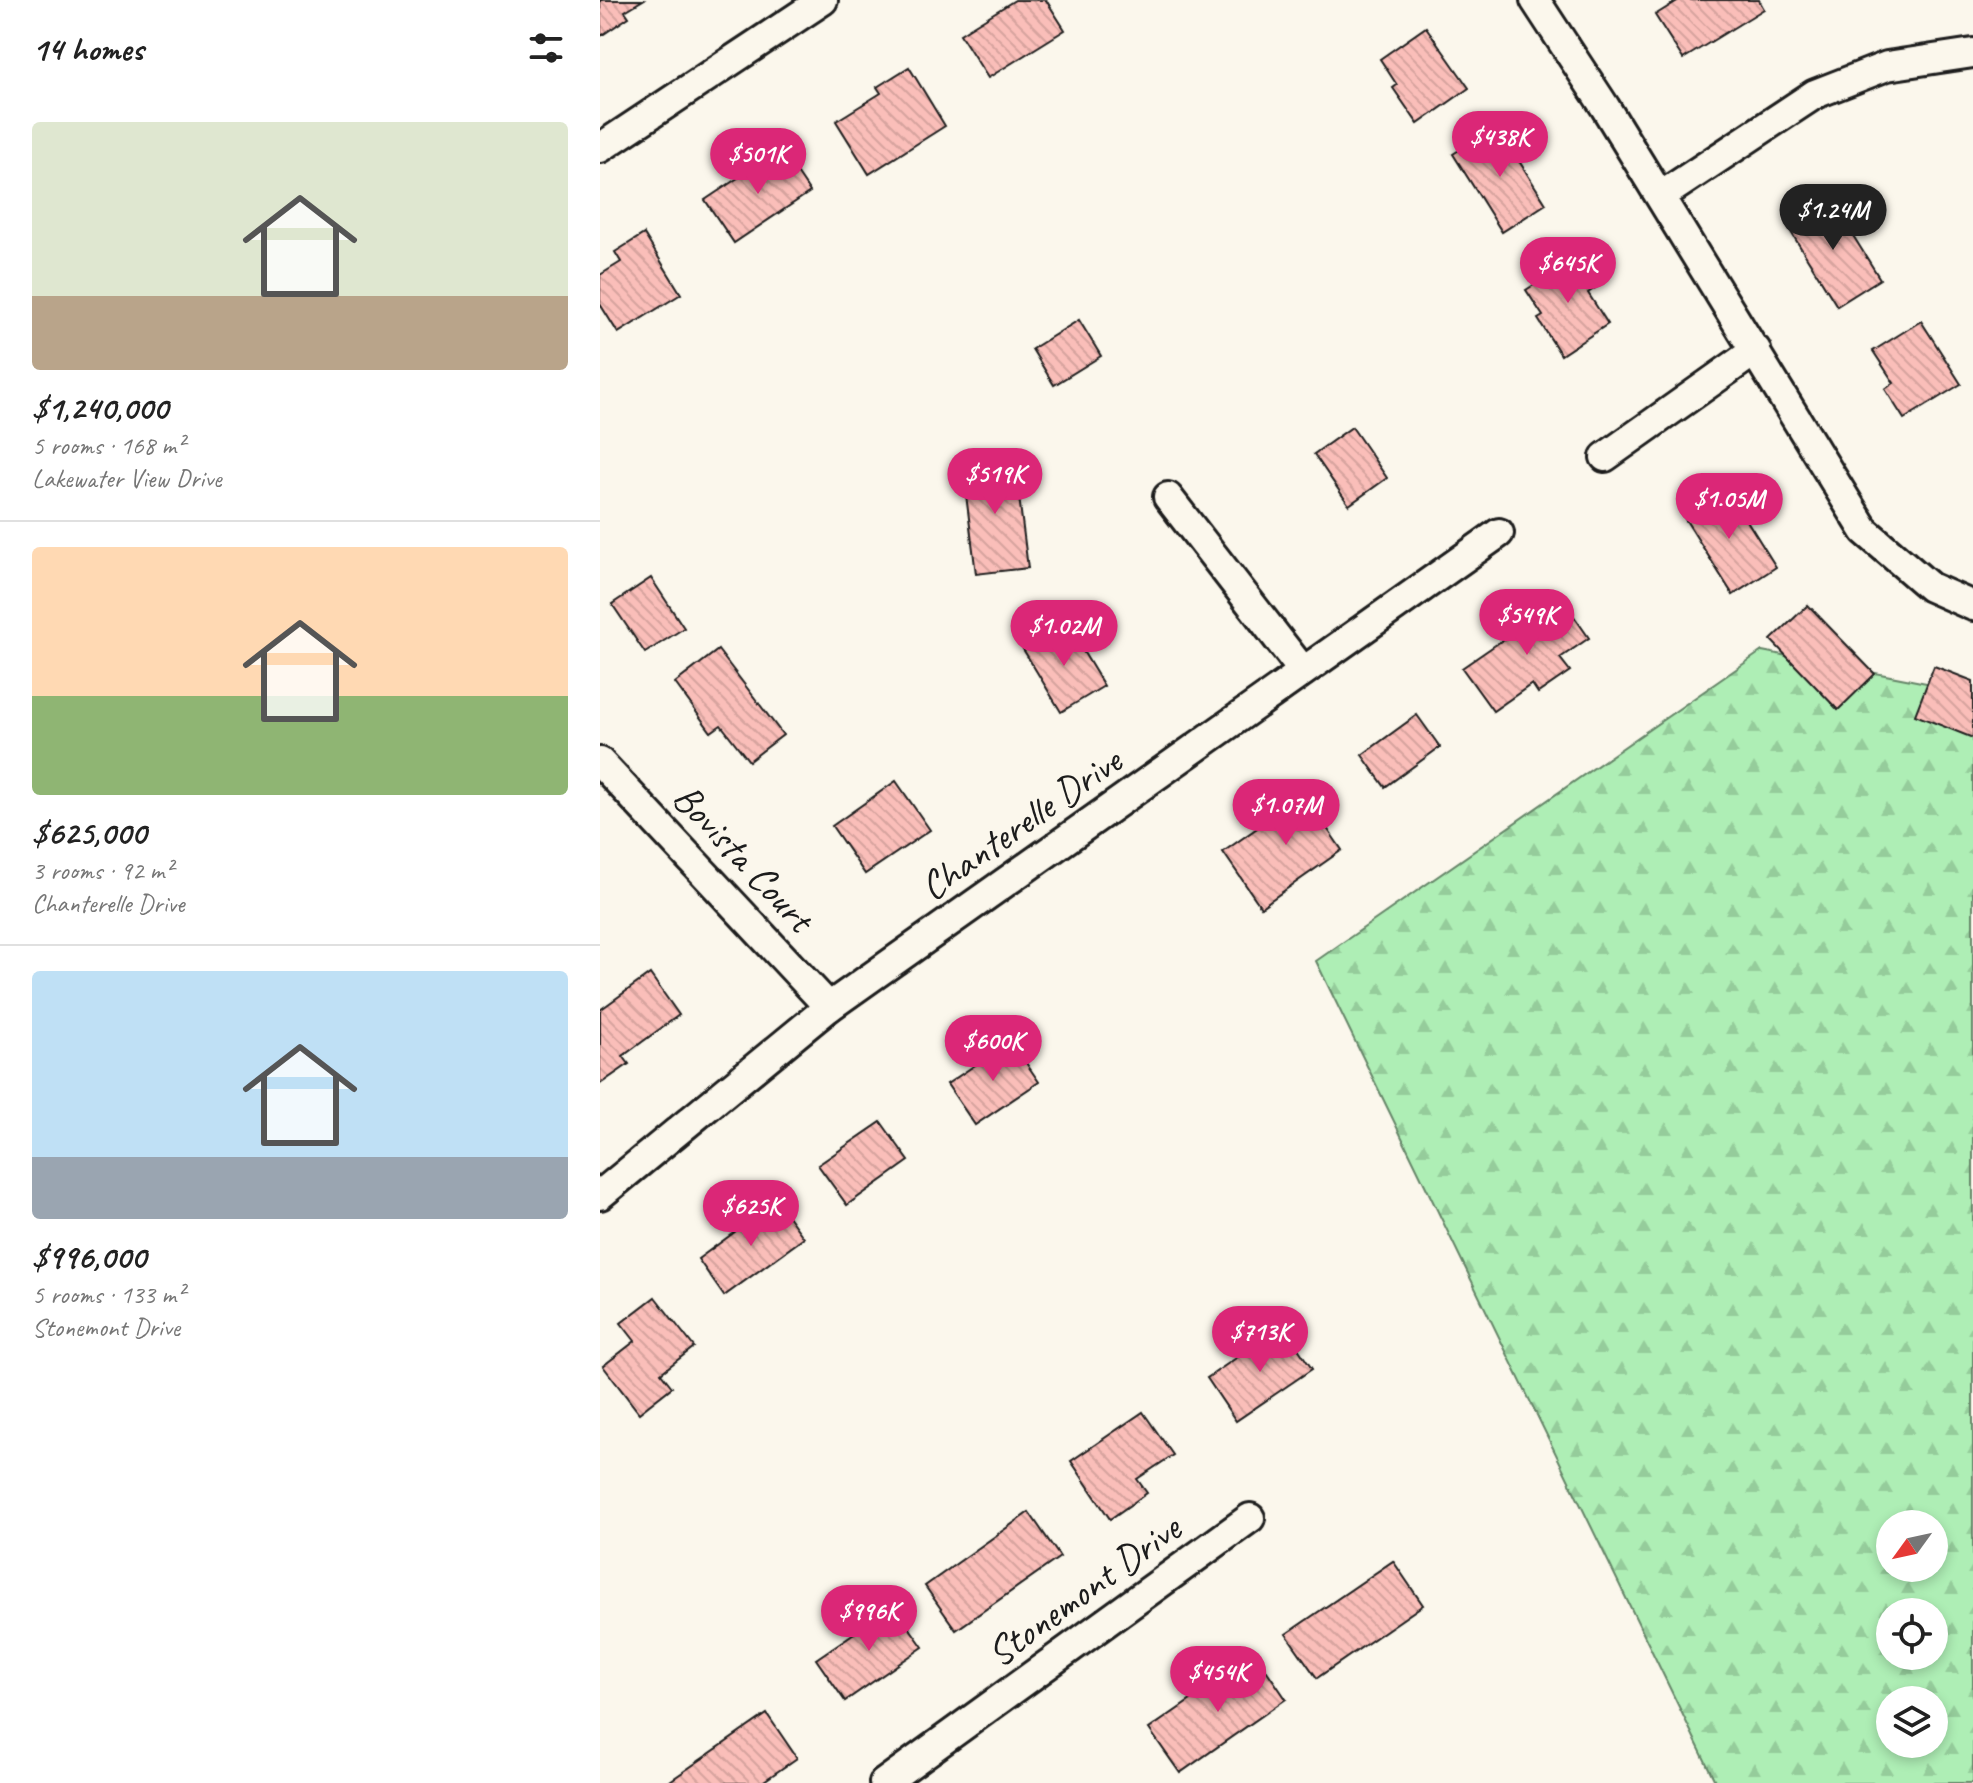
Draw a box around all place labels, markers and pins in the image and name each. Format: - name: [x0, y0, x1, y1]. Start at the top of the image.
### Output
- pin: $438K: [1444, 111, 1556, 179]
- pin: $501K: [702, 128, 814, 196]
- pin: $1.24M: [1768, 184, 1898, 252]
- pin: $645K: [1512, 237, 1624, 305]
- pin: $519K: [939, 448, 1051, 516]
- pin: $1.05M: [1664, 473, 1794, 541]
- pin: $549K: [1471, 589, 1583, 657]
- pin: $1.02M: [999, 600, 1129, 668]
- pin: $1.07M: [1221, 779, 1351, 847]
- pin: $600K: [937, 1015, 1049, 1083]
- pin: $625K: [695, 1180, 807, 1248]
- pin: $713K: [1204, 1306, 1316, 1374]
- pin: $996K: [813, 1585, 925, 1653]
- pin: $454K: [1162, 1646, 1274, 1714]

